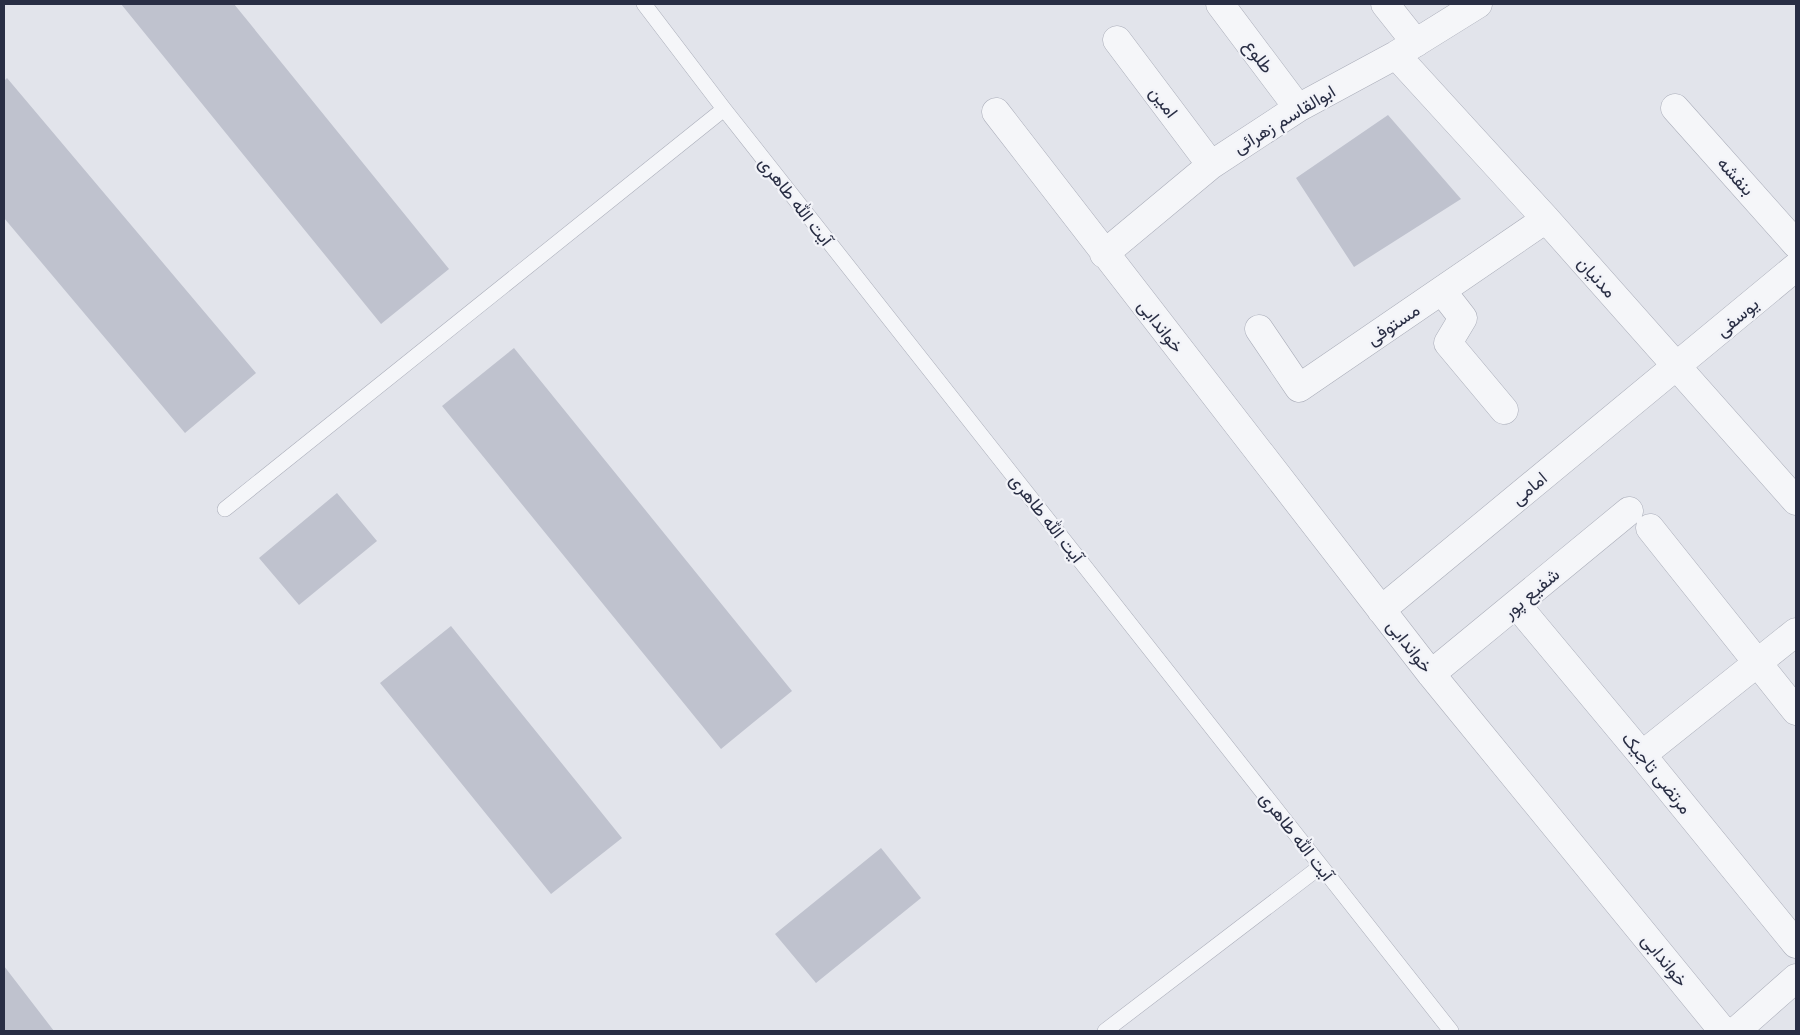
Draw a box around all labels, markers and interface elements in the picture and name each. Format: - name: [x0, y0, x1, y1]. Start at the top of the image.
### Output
- street label: طلوع: [1238, 34, 1279, 78]
- street label: ابوالقاسم زهرائی: [1229, 79, 1340, 159]
- street label: امین: [1145, 82, 1183, 122]
- street label: آیت الله طاهری: [754, 152, 839, 252]
- street label: بنفشه: [1712, 152, 1760, 200]
- street label: مدنیان: [1572, 252, 1622, 302]
- street label: یوسفی: [1711, 292, 1763, 342]
- street label: خواندابی: [1133, 295, 1189, 357]
- street label: مستوفی: [1362, 298, 1424, 350]
- street label: امامی: [1506, 466, 1552, 510]
- street label: آیت الله طاهری: [1005, 469, 1090, 569]
- street label: شفیع پور: [1497, 563, 1565, 625]
- street label: خواندابی: [1382, 615, 1438, 677]
- street label: مرتضی تاجیک: [1617, 727, 1697, 819]
- street label: آیت الله طاهری: [1255, 787, 1340, 887]
- street label: خواندابی: [1637, 929, 1693, 991]

